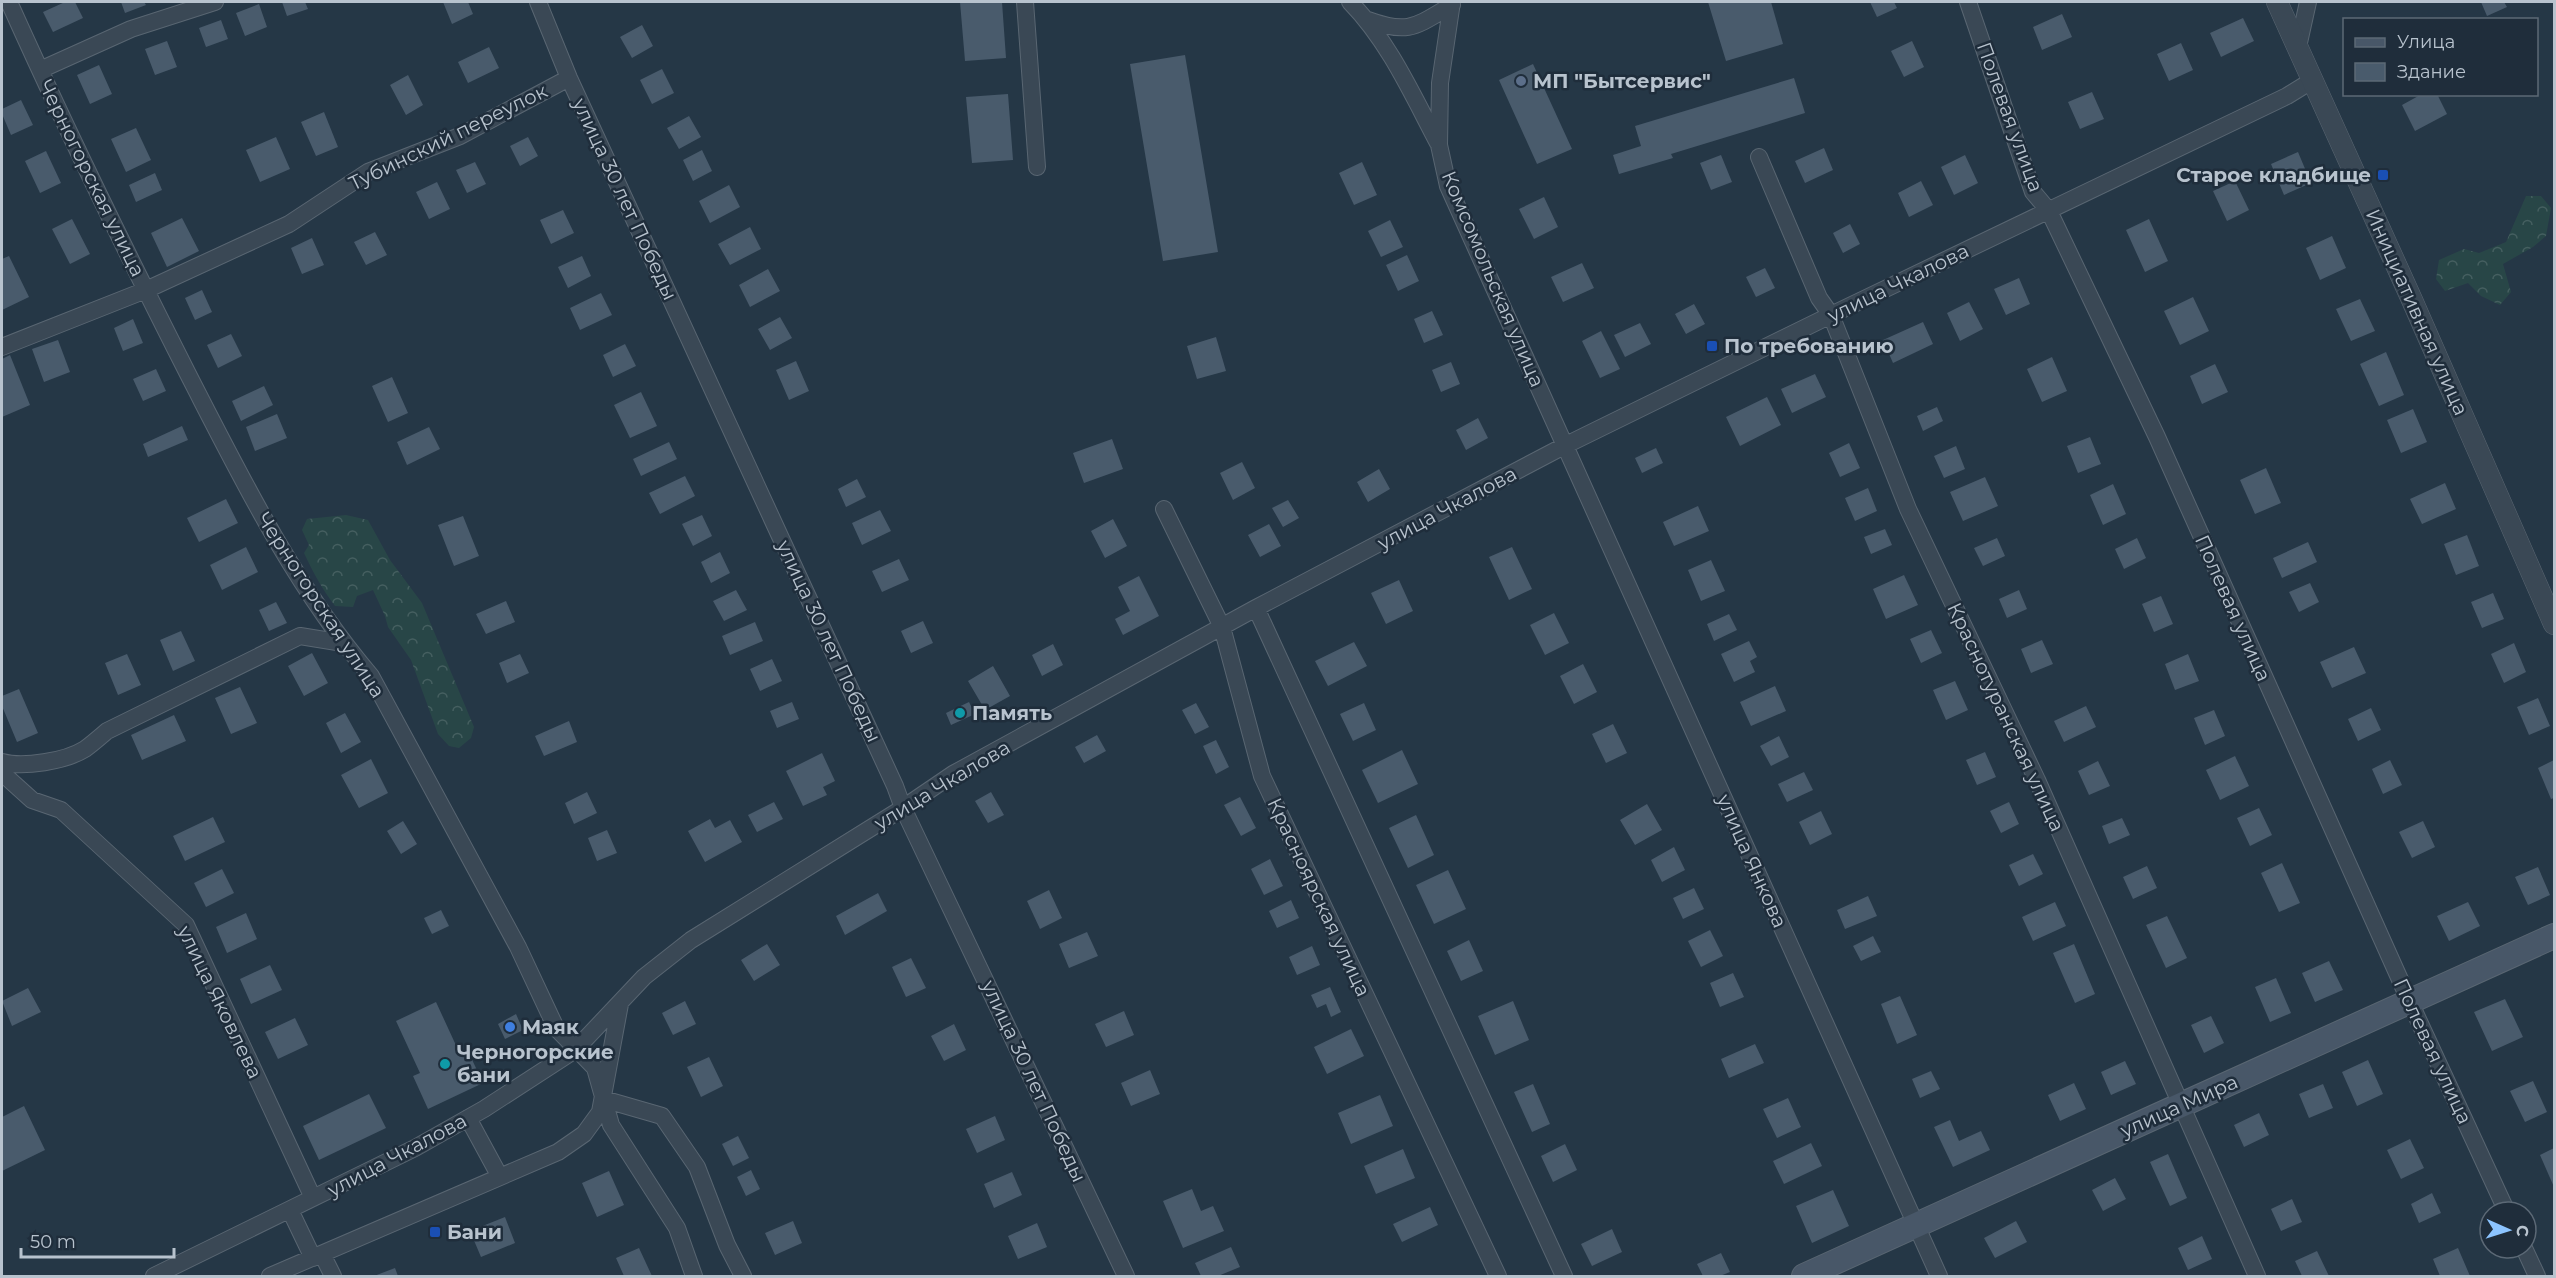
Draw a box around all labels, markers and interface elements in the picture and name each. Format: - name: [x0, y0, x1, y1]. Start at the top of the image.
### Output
- legend: [2343, 18, 2538, 96]
- text: Улица: [2397, 31, 2455, 53]
- street label: Полевая улица: [1972, 39, 2048, 195]
- text: Здание: [2397, 61, 2466, 83]
- place label: МП "Бытсервис": [1533, 69, 1711, 93]
- marker: МП "Бытсервис": [1514, 74, 1528, 88]
- street label: Черногорская улица: [34, 76, 150, 280]
- street label: Тубинский переулок: [345, 78, 551, 195]
- street label: улица 30 лет Победы: [567, 93, 682, 304]
- place label: Старое кладбище: [2176, 163, 2371, 187]
- street label: Комсомольская улица: [1437, 167, 1549, 391]
- marker: Старое кладбище: [2376, 168, 2390, 182]
- street label: Инициативная улица: [2361, 205, 2473, 419]
- street label: улица Чкалова: [1823, 238, 1973, 328]
- place label: По требованию: [1724, 334, 1894, 358]
- marker: По требованию: [1705, 339, 1719, 353]
- street label: улица Чкалова: [1372, 461, 1521, 555]
- street label: Черногорская улица: [252, 508, 390, 702]
- street label: Полевая улица: [2190, 531, 2276, 685]
- street label: улица 30 лет Победы: [771, 535, 886, 746]
- street label: Краснотуранская улица: [1942, 599, 2070, 835]
- place label: Память: [972, 701, 1052, 725]
- marker: Память: [953, 706, 967, 720]
- street label: улица Чкалова: [869, 735, 1014, 836]
- street label: улица Янкова: [1711, 790, 1792, 931]
- street label: Красноярская улица: [1262, 794, 1376, 1000]
- street label: улица Яковлева: [172, 921, 267, 1082]
- street label: Полевая улица: [2389, 974, 2477, 1128]
- street label: улица 30 лет Победы: [976, 975, 1091, 1186]
- place label: Маяк: [522, 1015, 579, 1039]
- marker: Маяк: [503, 1020, 517, 1034]
- place label: Черногорские бани: [457, 1040, 614, 1087]
- marker: Черногорские бани: [438, 1057, 452, 1071]
- street label: улица Мира: [2116, 1069, 2241, 1143]
- street label: улица Чкалова: [322, 1108, 471, 1202]
- north arrow: [2478, 1200, 2538, 1260]
- place label: Бани: [447, 1220, 502, 1244]
- scale bar: [21, 1221, 174, 1259]
- text: С: [2513, 1224, 2532, 1237]
- marker: Бани: [428, 1225, 442, 1239]
- text: 50 m: [30, 1231, 76, 1253]

